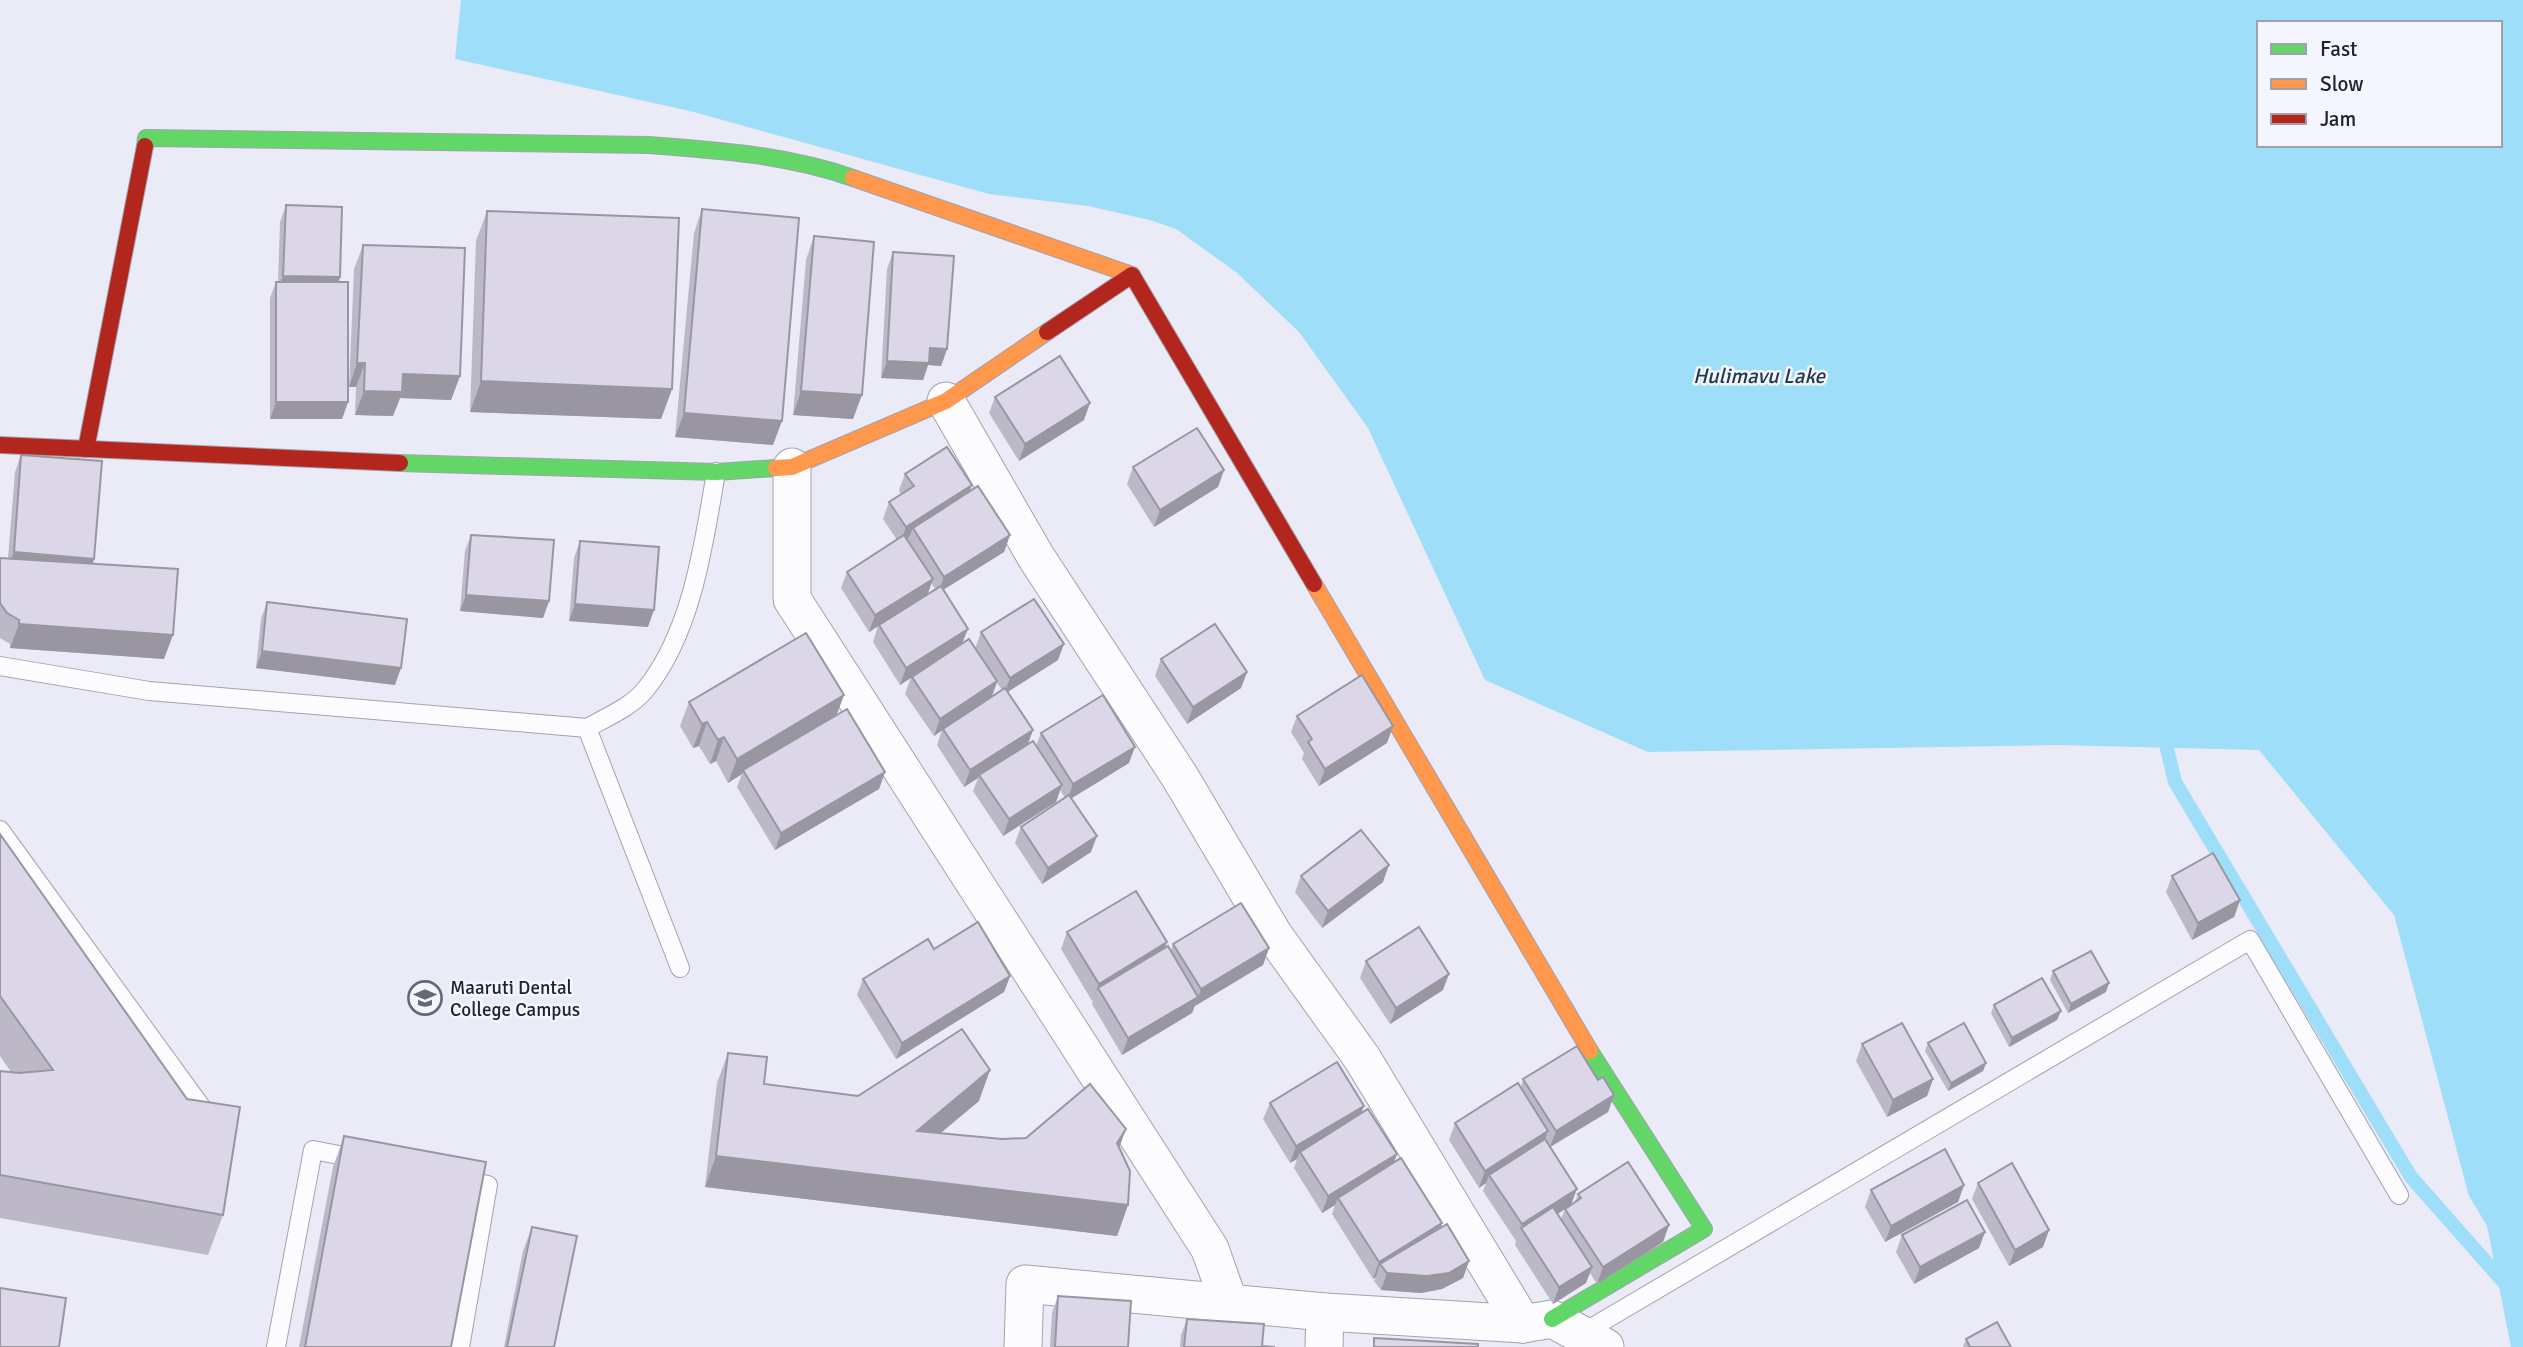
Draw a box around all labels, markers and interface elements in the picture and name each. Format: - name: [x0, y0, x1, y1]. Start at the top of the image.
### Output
- legend: [2257, 21, 2502, 147]
- text: Fast: [2320, 36, 2357, 62]
- text: Slow: [2320, 71, 2364, 97]
- text: Jam: [2320, 106, 2356, 132]
- water label: Hulimavu Lake: [1693, 363, 1827, 389]
- place label: Maaruti Dental College Campus: [450, 976, 580, 1022]
- school or university icon: Maaruti Dental College Campus: [406, 979, 444, 1017]

